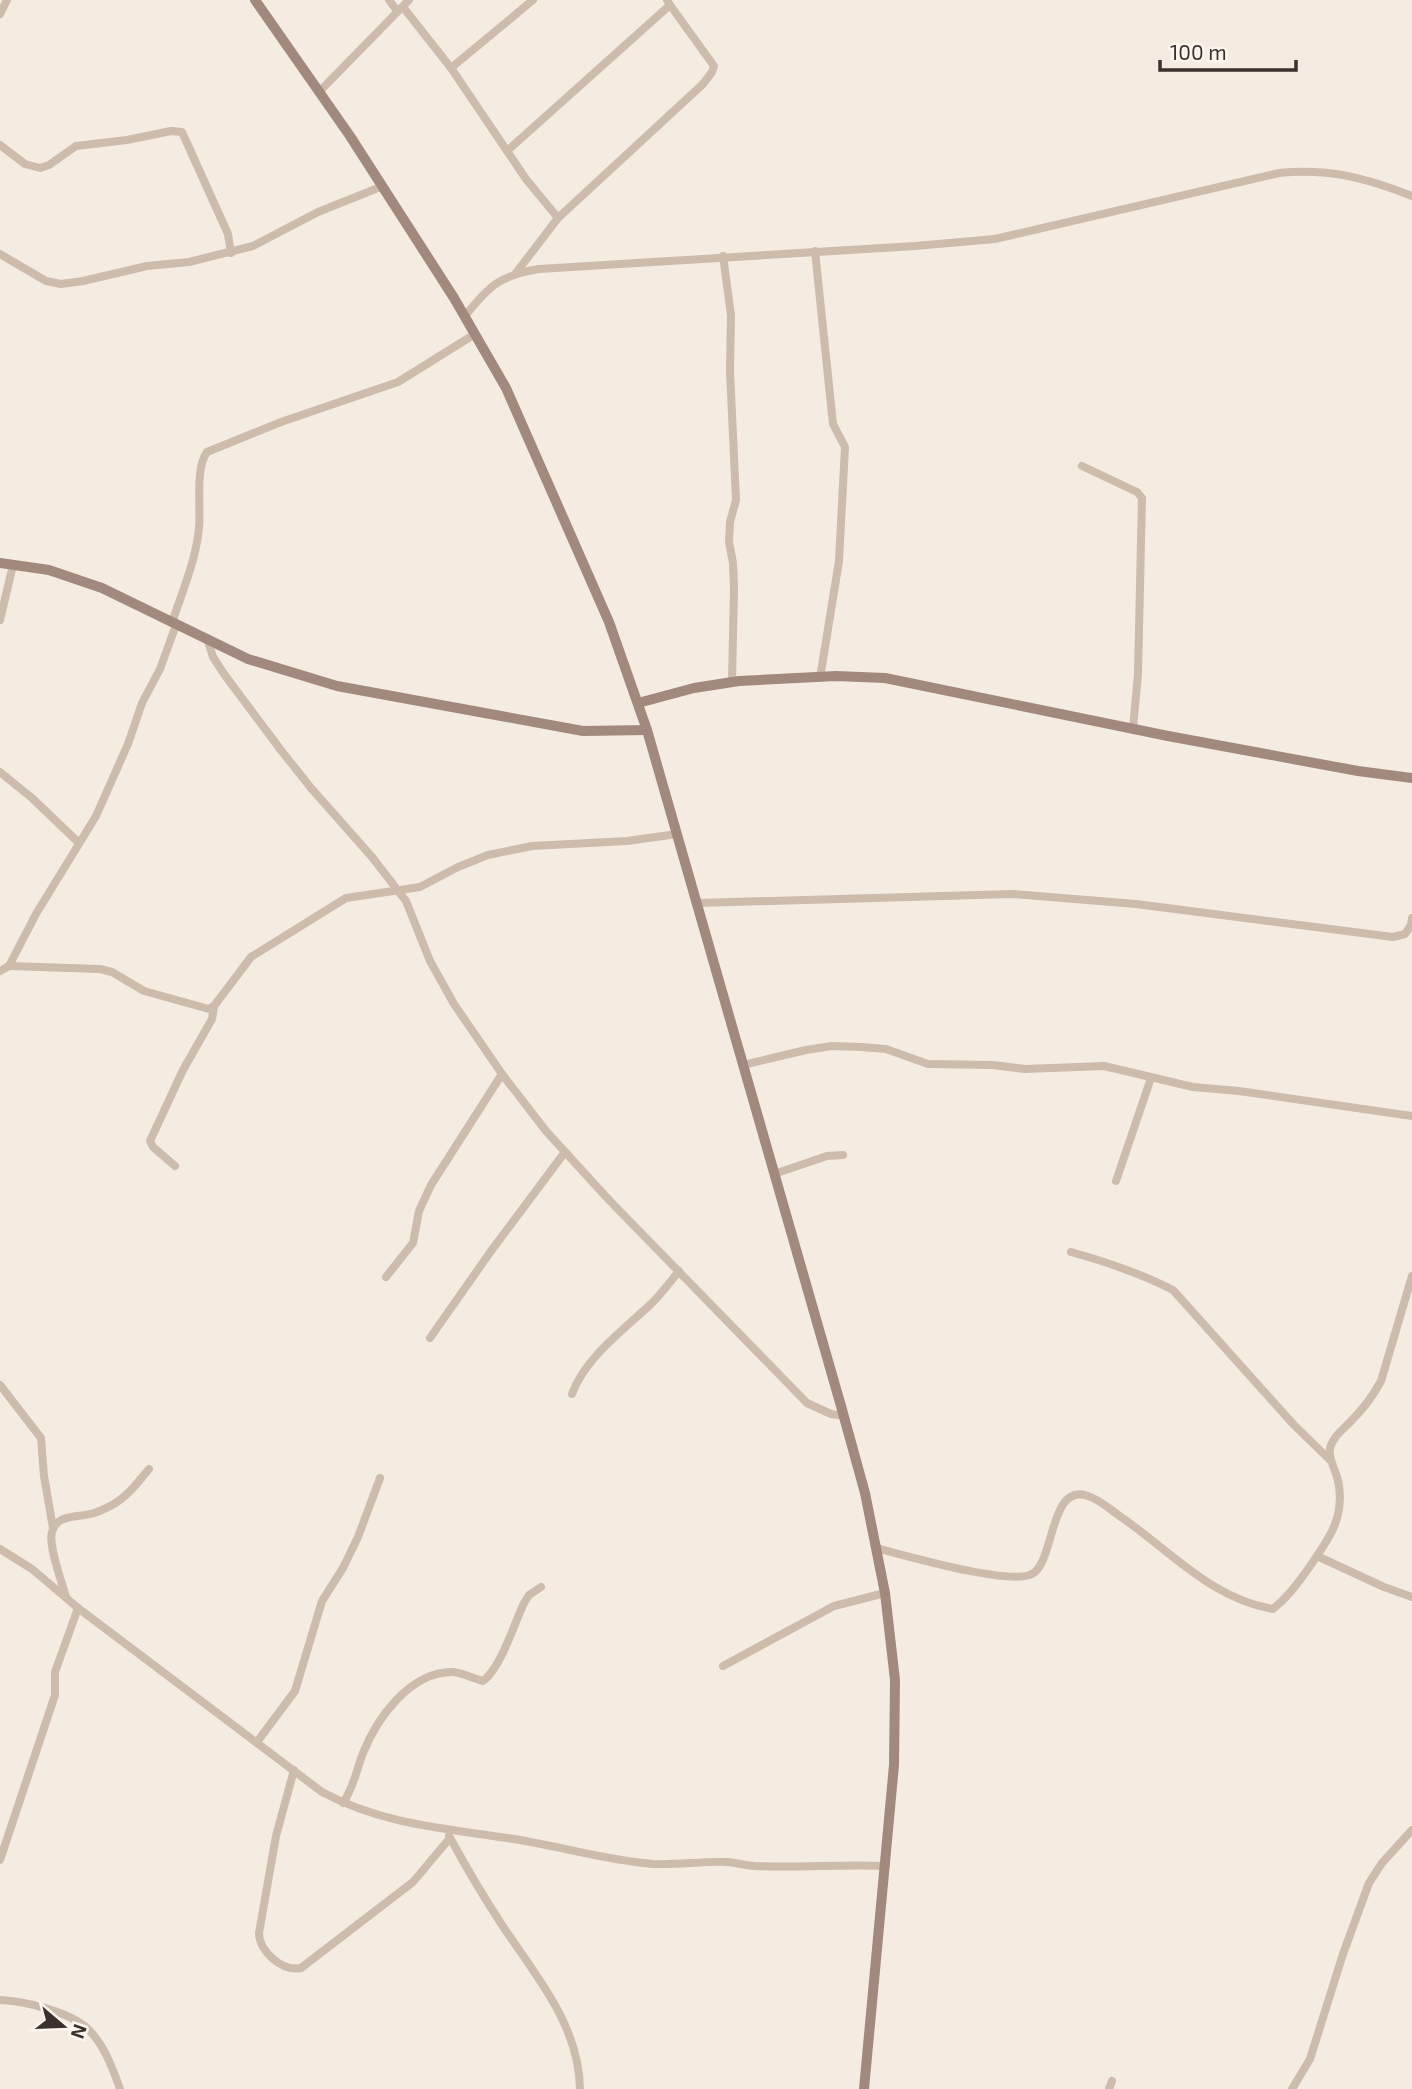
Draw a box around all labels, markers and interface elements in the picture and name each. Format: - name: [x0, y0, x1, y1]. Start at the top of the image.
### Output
- scale bar: [1160, 28, 1296, 72]
- text: 100 m: [1170, 39, 1227, 64]
- north arrow: [28, 1991, 98, 2061]
- text: N: [66, 2021, 93, 2042]

